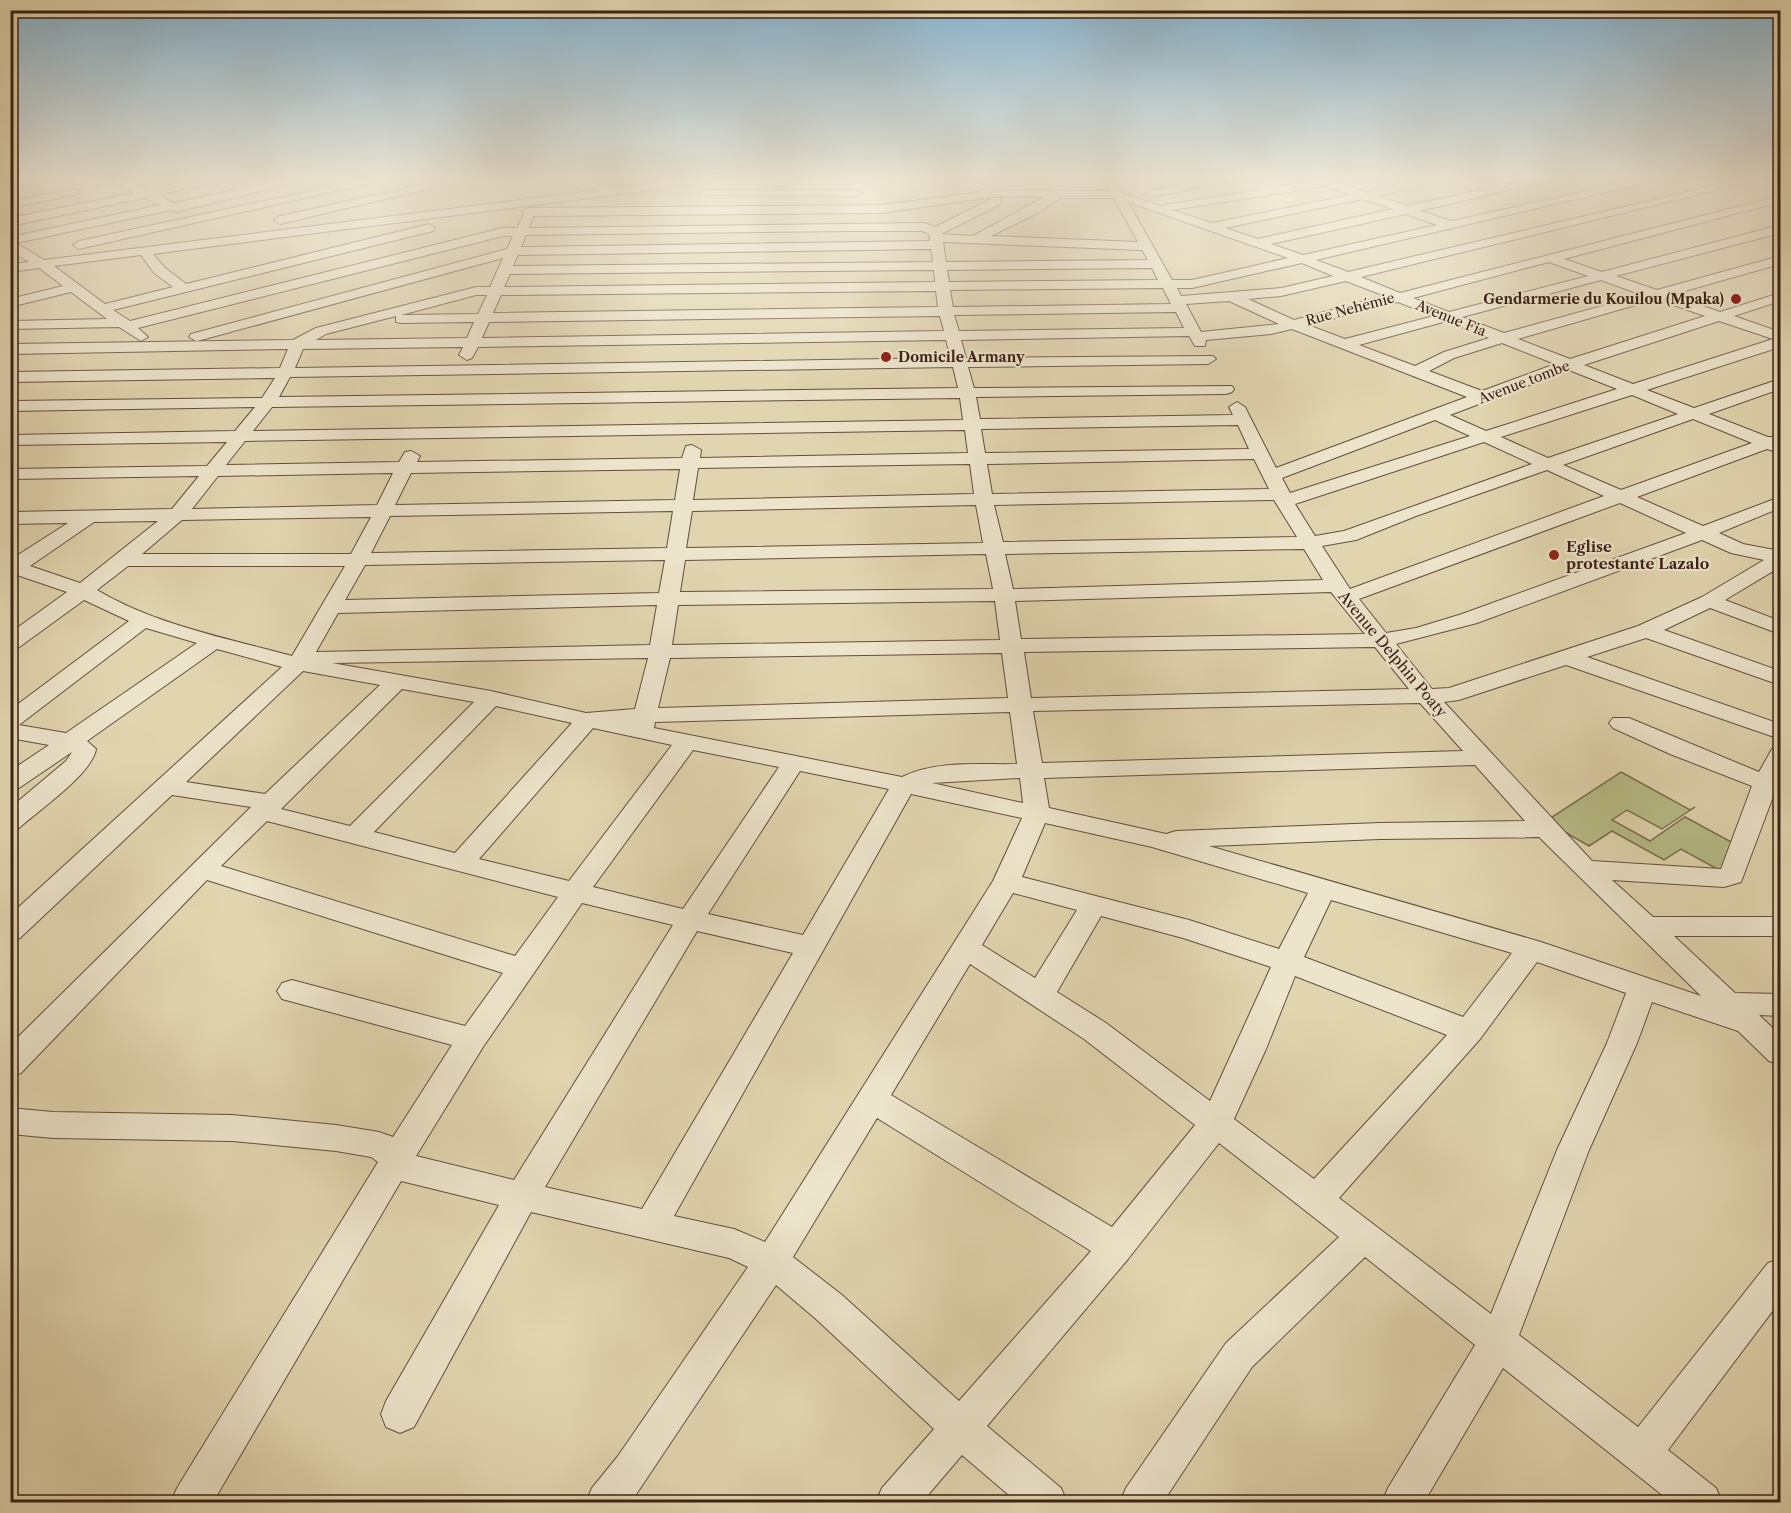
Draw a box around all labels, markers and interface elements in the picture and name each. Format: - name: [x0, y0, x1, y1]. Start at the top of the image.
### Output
- street label: Rue Nehémie: [1304, 288, 1397, 329]
- place label: Gendarmerie du Kouilou (Mpaka): [1483, 290, 1724, 308]
- marker: Gendarmerie du Kouilou (Mpaka): [1729, 292, 1743, 306]
- street label: Avenue Fia: [1412, 295, 1489, 340]
- place label: Domicile Armany: [898, 348, 1025, 366]
- marker: Domicile Armany: [879, 350, 893, 364]
- street label: Avenue tombe: [1475, 356, 1572, 408]
- place label: Eglise protestante Lazalo: [1566, 537, 1709, 573]
- marker: Eglise protestante Lazalo: [1547, 548, 1561, 562]
- street label: Avenue Delphin Poaty: [1334, 586, 1452, 722]

